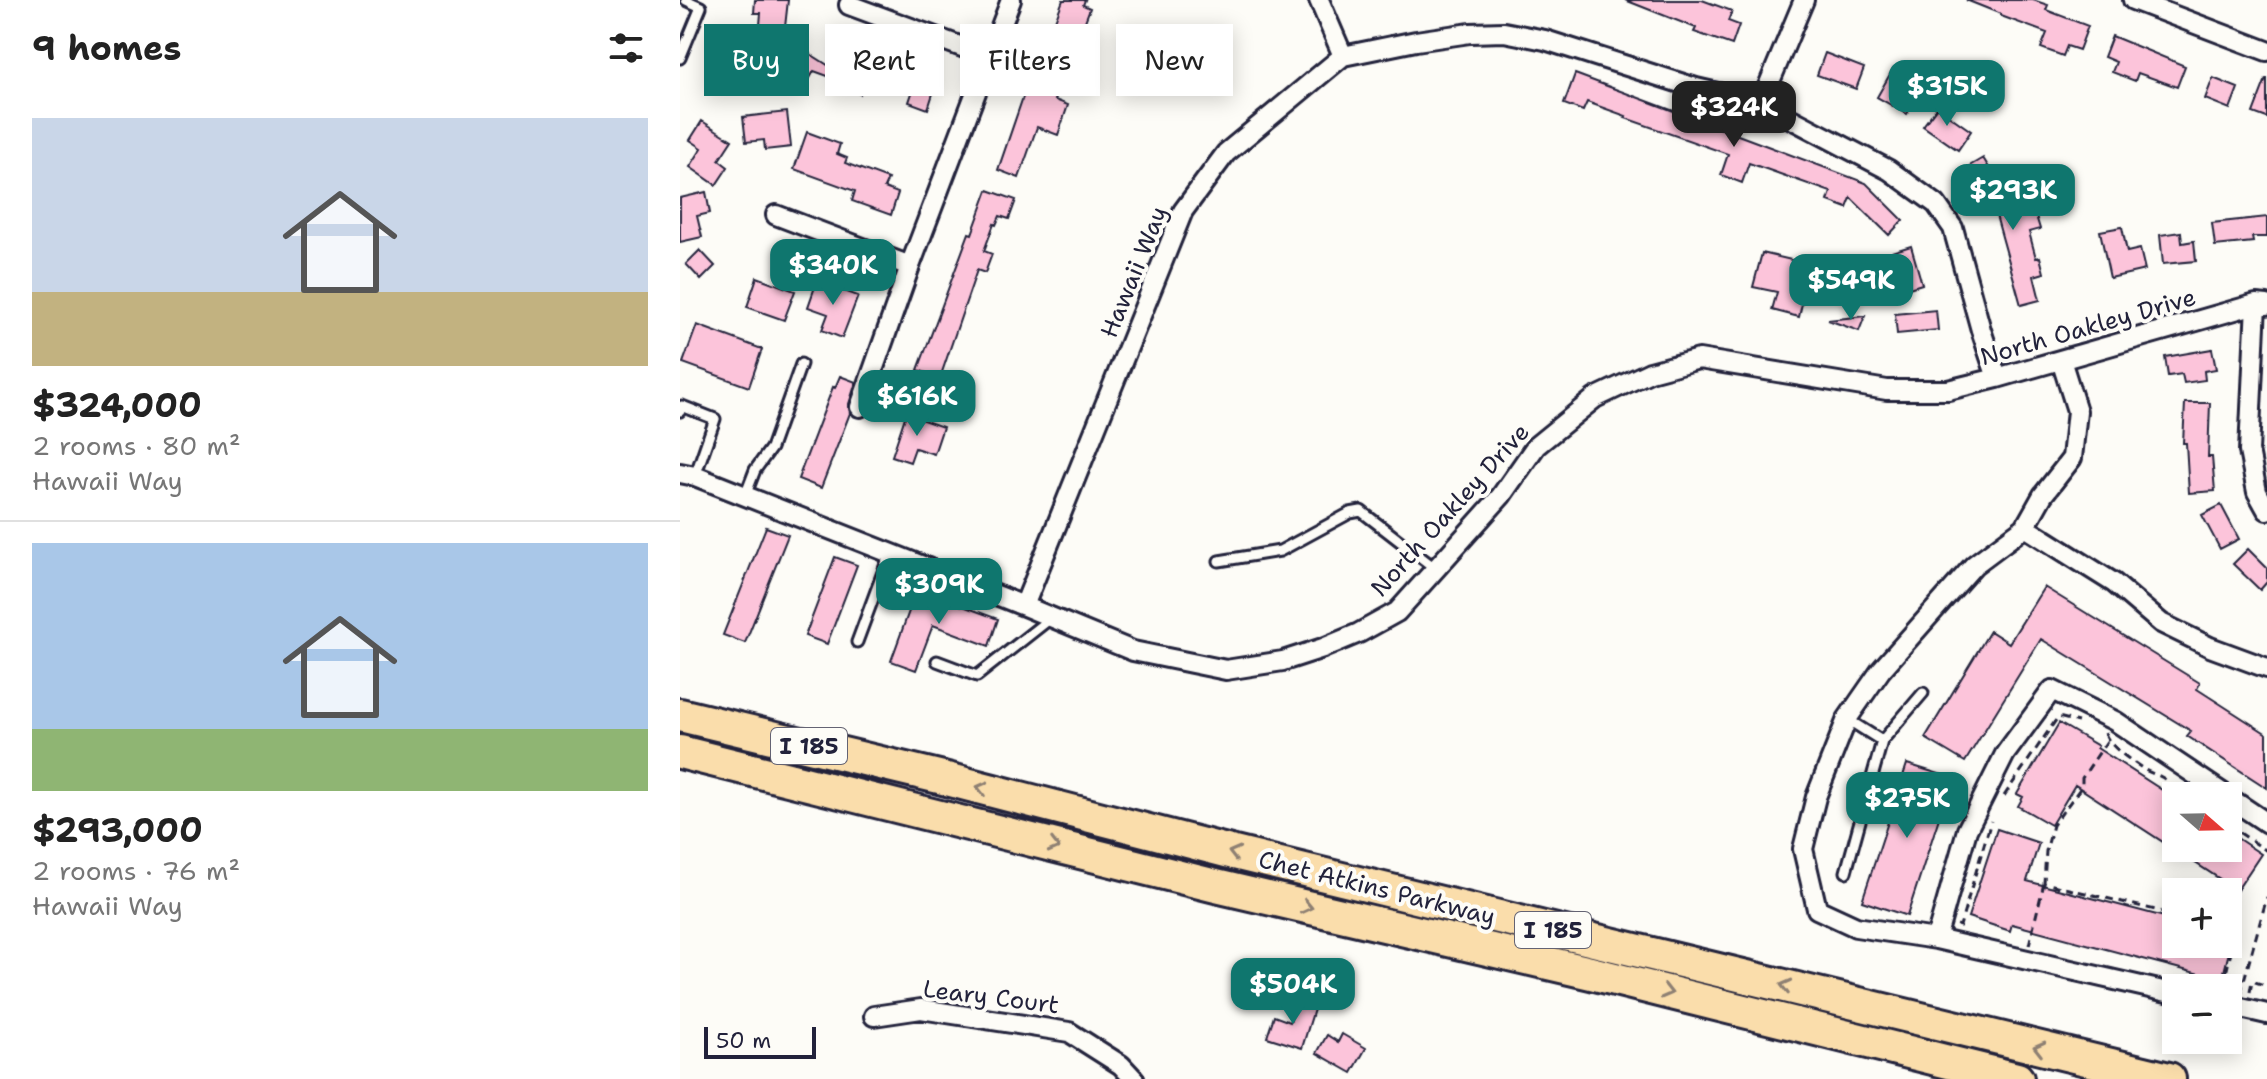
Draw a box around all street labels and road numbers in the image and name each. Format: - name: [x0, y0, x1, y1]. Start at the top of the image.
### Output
- street label: Hawaii Way: [1093, 201, 1175, 343]
- street label: North Oakley Drive: [1976, 281, 2200, 373]
- street label: North Oakley Drive: [1364, 416, 1536, 604]
- road number: I 185: [771, 728, 847, 764]
- street label: Chet Atkins Parkway: [1255, 843, 1499, 933]
- road number: I 185: [1515, 912, 1591, 948]
- street label: Leary Court: [921, 973, 1061, 1021]

